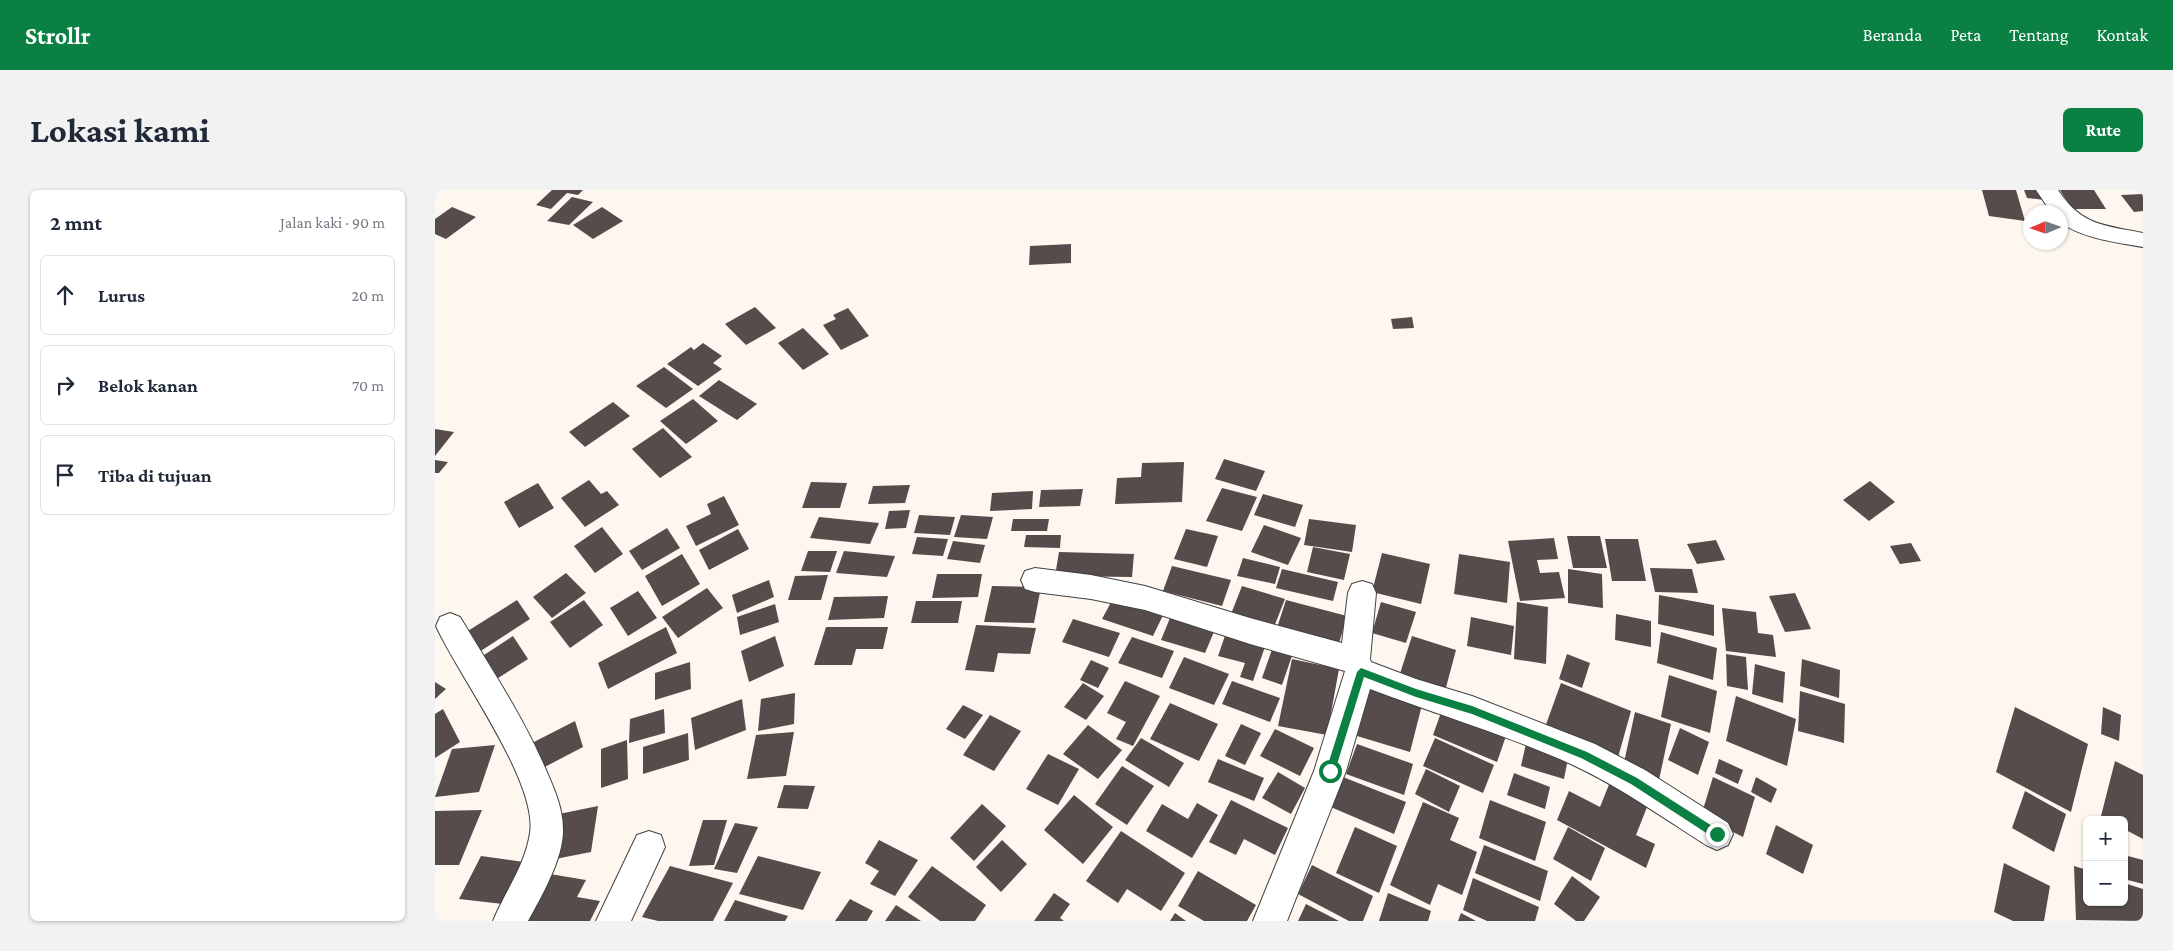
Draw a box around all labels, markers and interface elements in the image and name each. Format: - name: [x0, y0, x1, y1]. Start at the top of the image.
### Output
- text: Strollr: [25, 22, 91, 49]
- text: Beranda: [1863, 25, 1922, 45]
- text: Peta: [1950, 25, 1981, 45]
- text: Tentang: [2009, 25, 2068, 45]
- text: Kontak: [2096, 25, 2148, 45]
- button: Rute: [2063, 108, 2143, 152]
- text: Lokasi kami: [30, 111, 210, 150]
- north arrow: [2023, 205, 2068, 250]
- text: 2 mnt: [50, 211, 102, 235]
- text: Jalan kaki · 90 m: [280, 214, 385, 231]
- icon: ahead: [51, 281, 79, 309]
- text: Lurus: [98, 285, 145, 306]
- text: 20 m: [351, 287, 384, 304]
- icon: right: [51, 371, 79, 399]
- text: Belok kanan: [98, 375, 198, 396]
- text: 70 m: [352, 377, 384, 394]
- icon: arrive: [51, 461, 79, 489]
- text: Tiba di tujuan: [98, 465, 212, 486]
- route start: [1319, 760, 1342, 783]
- map controls: [2083, 816, 2128, 906]
- button: +: [2083, 816, 2128, 861]
- route end: [1706, 823, 1729, 846]
- button: −: [2083, 861, 2128, 906]

